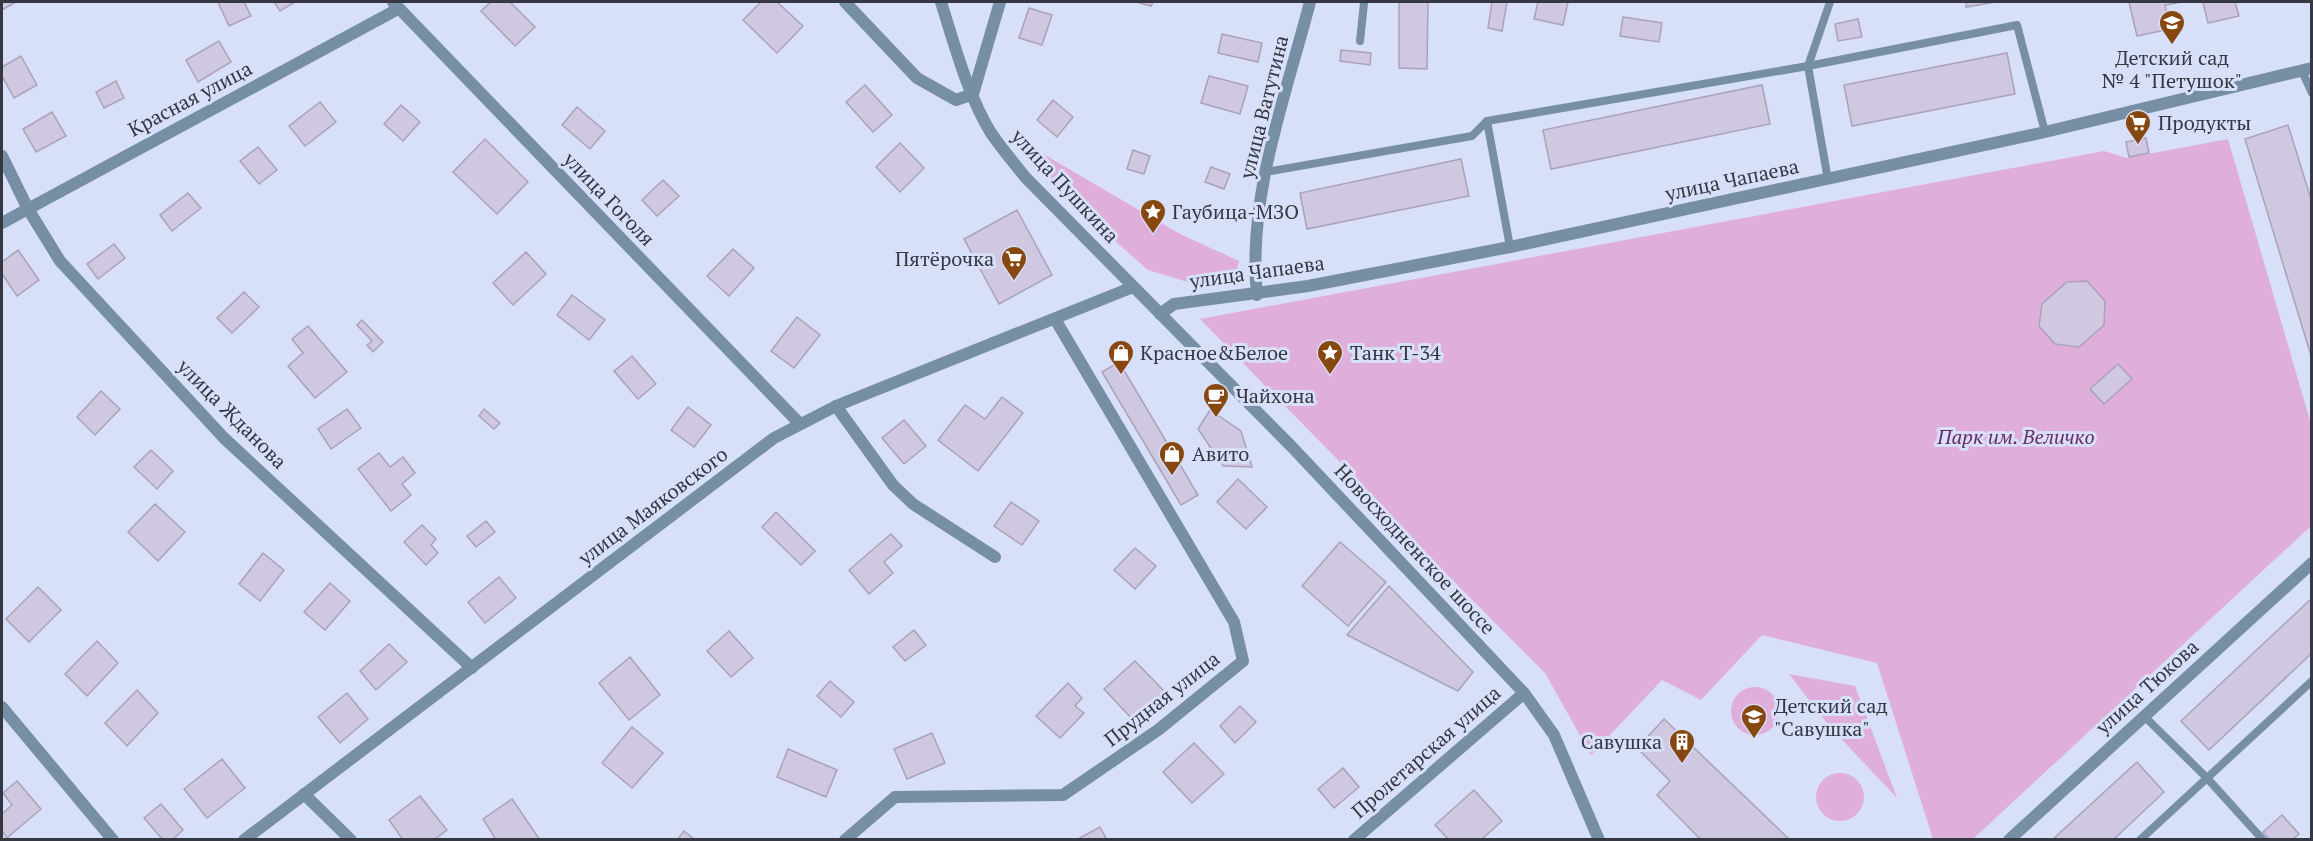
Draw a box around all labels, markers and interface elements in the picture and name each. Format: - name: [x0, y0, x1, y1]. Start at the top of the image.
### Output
- school or university icon: Детский сад № 4 "Петушок": [2157, 8, 2187, 46]
- street label: улица Ватутина: [1232, 32, 1294, 182]
- place label: Детский сад № 4 "Петушок": [2102, 44, 2242, 94]
- street label: Красная улица: [123, 55, 256, 143]
- supermarket icon: Продукты: [2123, 108, 2153, 146]
- place label: Продукты: [2158, 109, 2251, 136]
- street label: улица Пушкина: [1005, 122, 1125, 248]
- street label: улица Гоголя: [557, 145, 661, 252]
- street label: улица Чапаева: [1662, 152, 1801, 207]
- place icon: Гаубица-МЗО: [1138, 197, 1168, 235]
- place label: Гаубица-МЗО: [1172, 198, 1299, 225]
- supermarket icon: Пятёрочка: [999, 244, 1029, 282]
- place label: Пятёрочка: [895, 245, 994, 272]
- street label: улица Чапаева: [1187, 249, 1326, 294]
- shop icon: Красное&Белое: [1106, 338, 1136, 376]
- place icon: Танк Т-34: [1315, 338, 1345, 376]
- place label: Красное&Белое: [1140, 339, 1288, 366]
- place label: Танк Т-34: [1350, 339, 1441, 366]
- street label: улица Жданова: [171, 352, 293, 474]
- cafe icon: Чайхона: [1201, 381, 1231, 419]
- place label: Чайхона: [1236, 382, 1315, 409]
- park label: Парк им. Величко: [1936, 423, 2095, 450]
- shop icon: Авито: [1157, 439, 1187, 477]
- street label: улица Маяковского: [572, 440, 733, 571]
- place label: Авито: [1192, 440, 1249, 467]
- street label: Новосходненское шоссе: [1329, 457, 1502, 640]
- street label: улица Тюкова: [2089, 633, 2204, 741]
- street label: Прудная улица: [1098, 645, 1225, 752]
- street label: Пролетарская улица: [1345, 679, 1506, 824]
- place label: Детский сад "Савушка": [1774, 692, 1888, 742]
- school or university icon: Детский сад "Савушка": [1739, 702, 1769, 740]
- building icon: Савушка: [1667, 727, 1697, 765]
- place label: Савушка: [1581, 728, 1662, 755]

